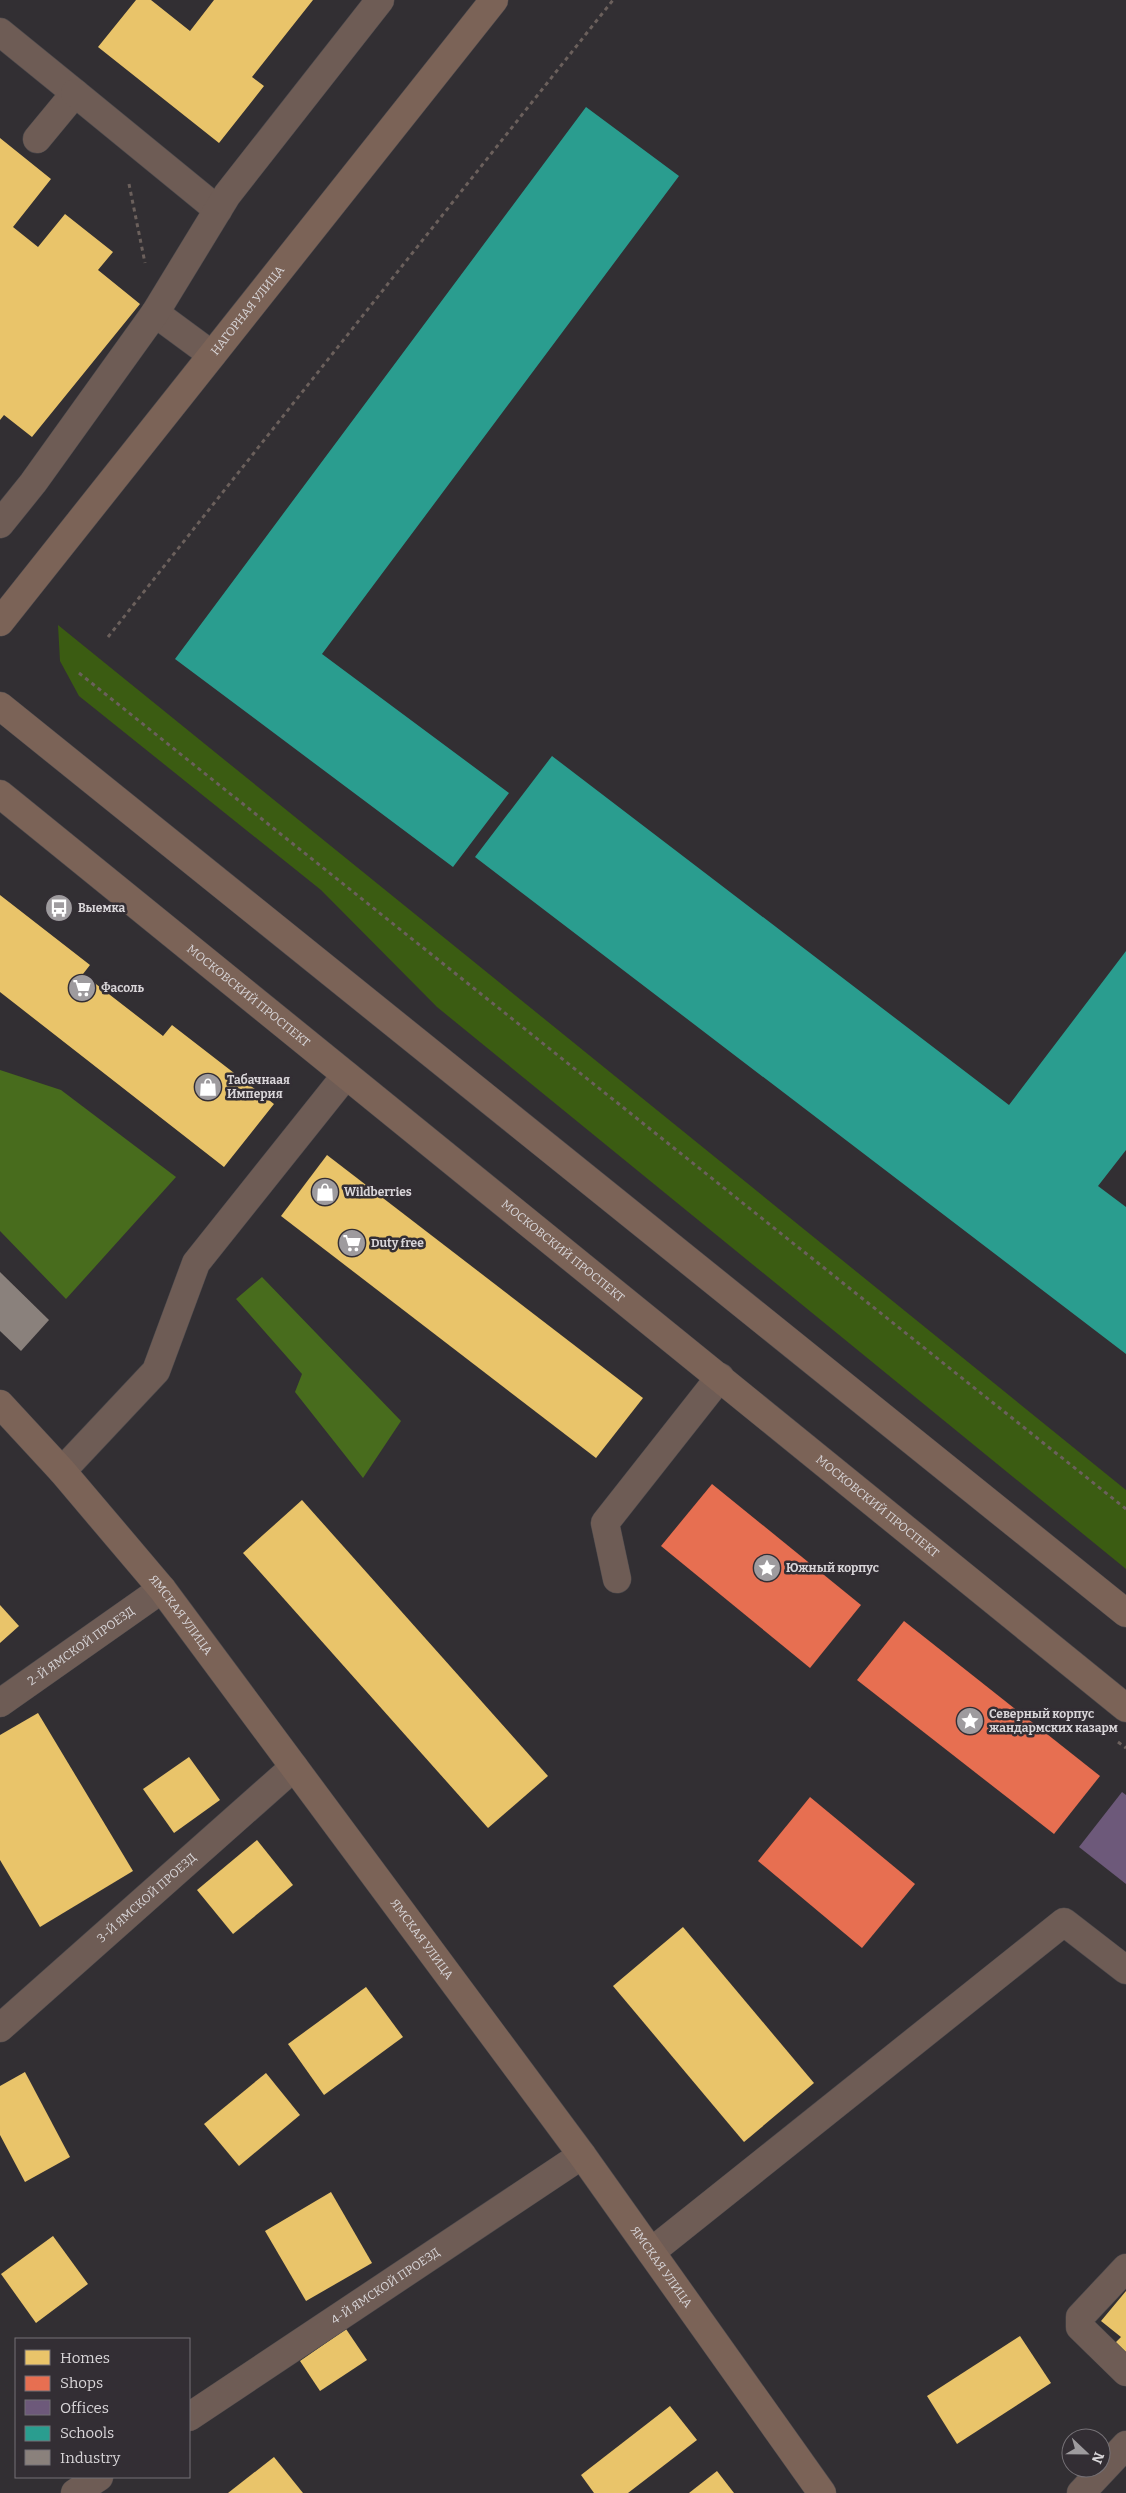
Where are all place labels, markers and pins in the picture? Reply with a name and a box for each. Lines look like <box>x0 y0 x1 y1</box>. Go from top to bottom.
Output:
bus stop icon: Выемка <box>44 893 74 923</box>
place label: Выемка <box>78 901 125 915</box>
supermarket icon: Фасоль <box>67 973 97 1003</box>
place label: Фасоль <box>101 981 144 995</box>
shop icon: Табачнаая Империя <box>193 1072 223 1102</box>
place label: Табачнаая Империя <box>227 1073 290 1101</box>
shop icon: Wildberries <box>310 1177 340 1207</box>
place label: Wildberries <box>344 1185 412 1199</box>
supermarket icon: Duty free <box>337 1228 367 1258</box>
place label: Duty free <box>371 1236 424 1250</box>
place icon: Южный корпус <box>752 1553 782 1583</box>
place label: Южный корпус <box>786 1561 879 1575</box>
place icon: Северный корпус жандармских казарм <box>955 1706 985 1736</box>
place label: Северный корпус жандармских казарм <box>989 1707 1118 1735</box>

